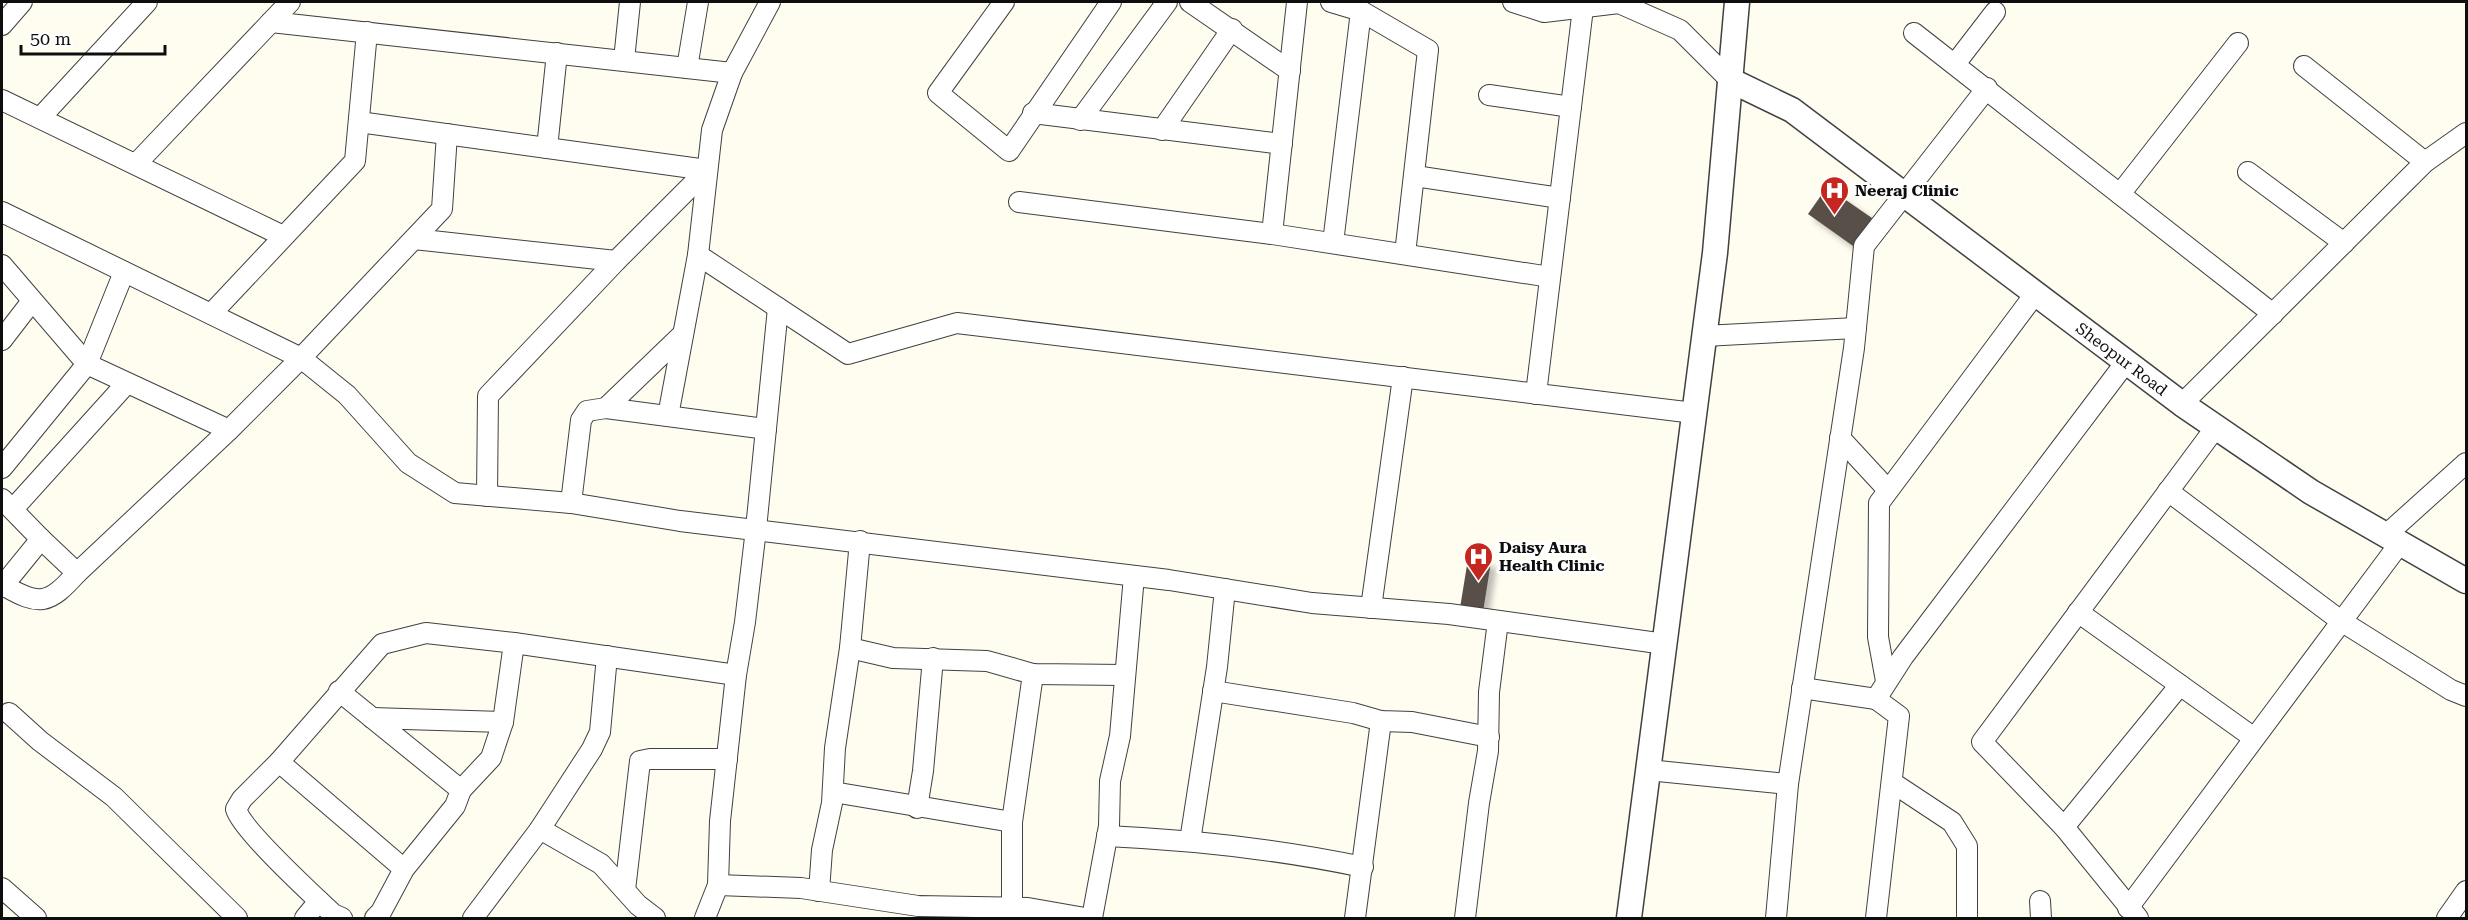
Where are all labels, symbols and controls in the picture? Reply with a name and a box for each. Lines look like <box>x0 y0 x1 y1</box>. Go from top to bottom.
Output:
scale bar <box>21 18 165 56</box>
text: 50 m <box>30 28 71 49</box>
hospital icon: Neeraj Clinic <box>1818 174 1850 216</box>
place label: Neeraj Clinic <box>1855 181 1959 200</box>
street label: Sheopur Road <box>2072 318 2171 399</box>
place label: Daisy Aura Health Clinic <box>1499 538 1604 575</box>
hospital icon: Daisy Aura Health Clinic <box>1462 540 1494 582</box>

